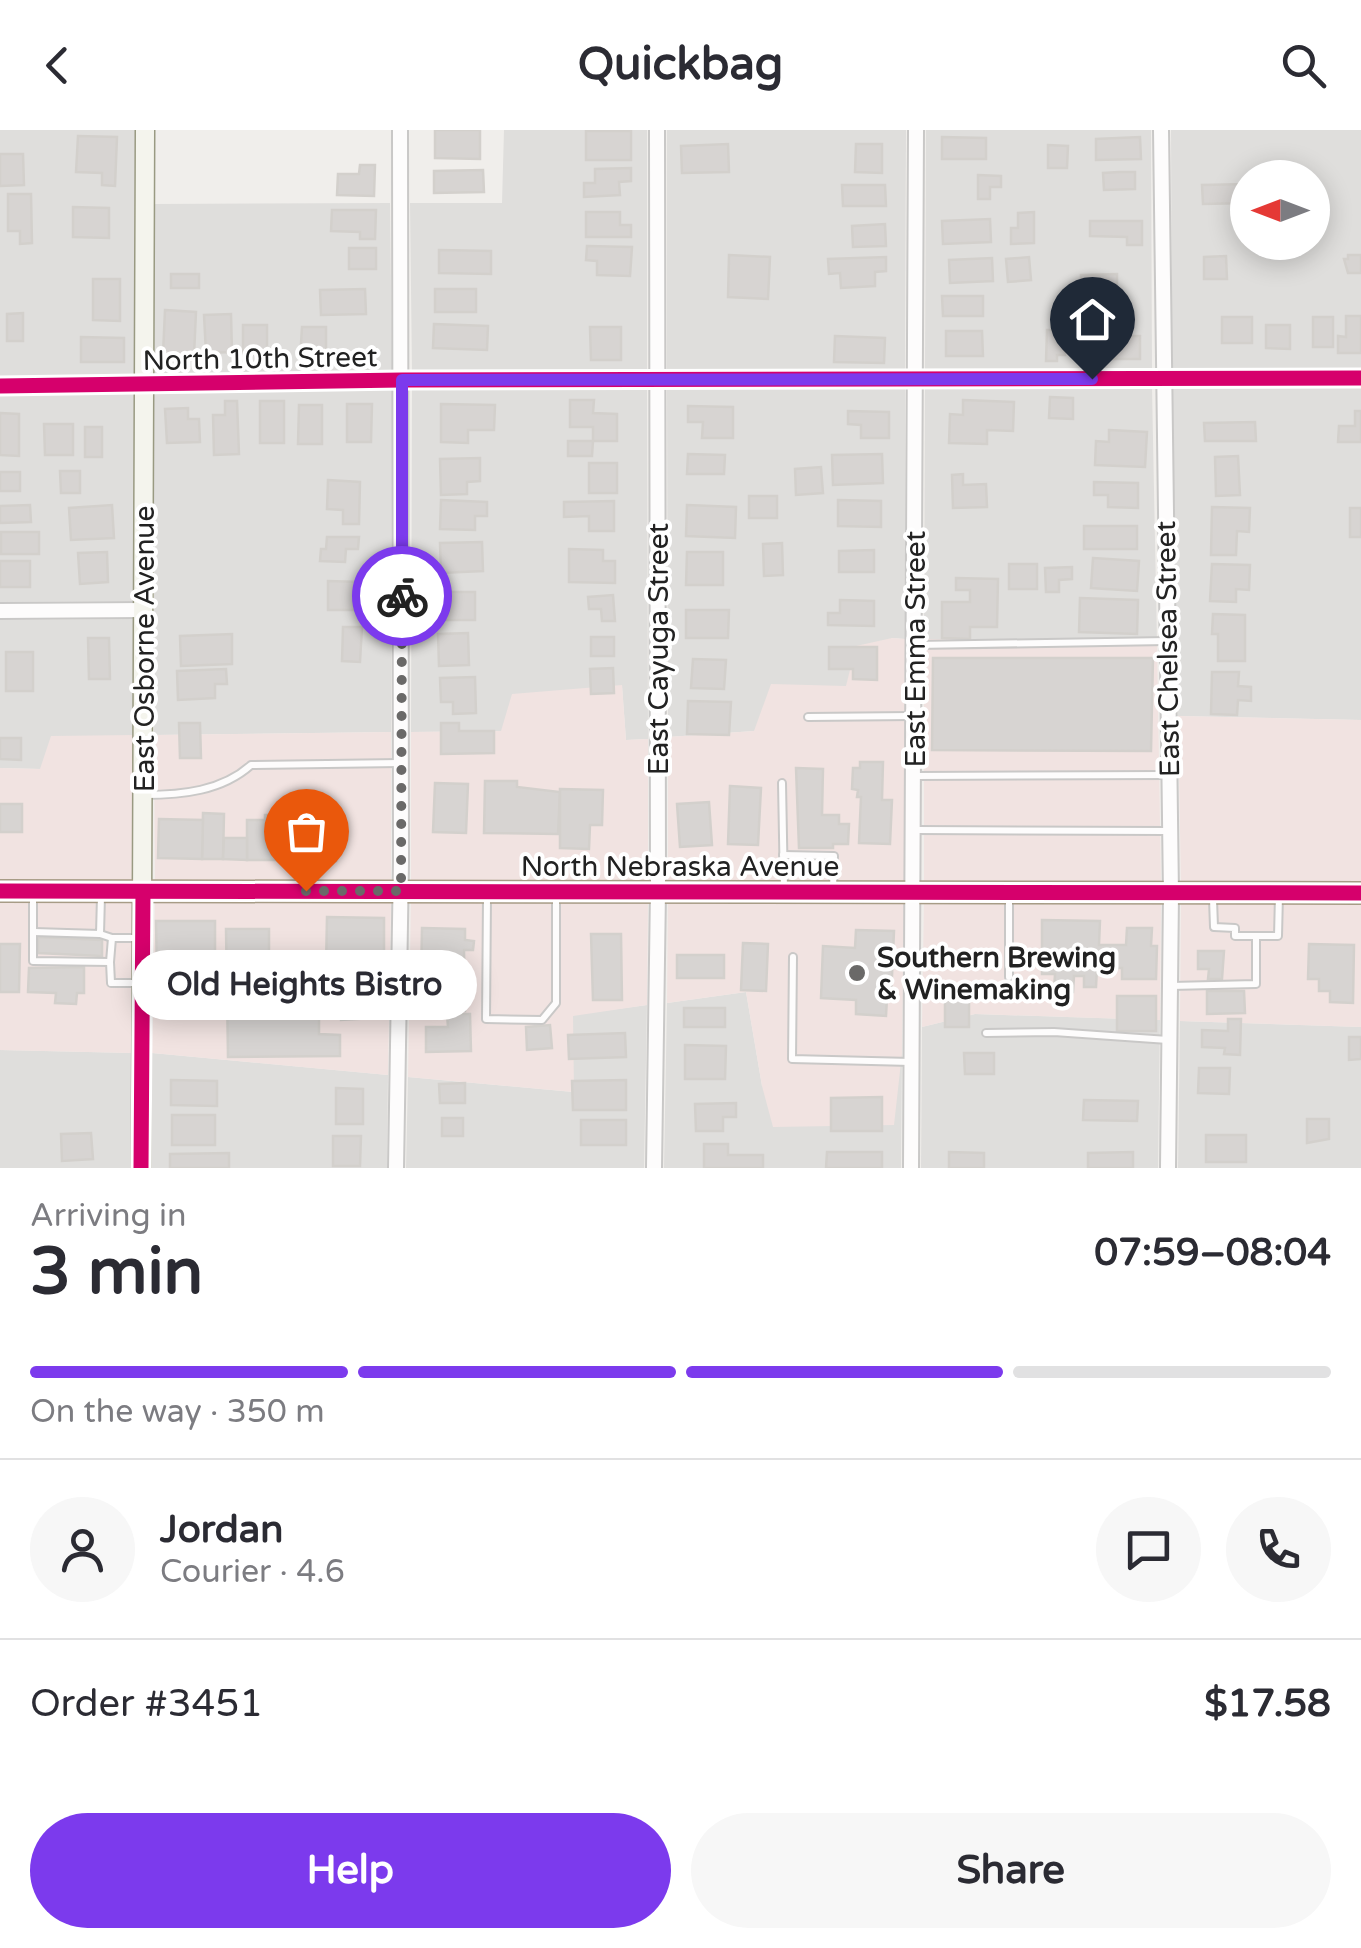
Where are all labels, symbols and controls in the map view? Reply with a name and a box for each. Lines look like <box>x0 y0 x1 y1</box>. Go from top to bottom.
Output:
icon: back <box>30 38 85 93</box>
text: Quickbag <box>578 38 783 92</box>
icon: search <box>1276 38 1331 93</box>
north arrow <box>1230 160 1330 260</box>
map controls <box>1230 160 1330 260</box>
pin <box>1050 277 1135 380</box>
icon: home <box>1065 292 1120 347</box>
street label: North 10th Street <box>142 340 378 378</box>
street label: East Osborne Avenue <box>128 506 162 792</box>
street label: East Chelsea Street <box>1149 520 1187 777</box>
street label: East Cayuga Street <box>642 522 676 775</box>
street label: East Emma Street <box>899 530 933 767</box>
courier <box>352 546 452 646</box>
icon: bike <box>375 569 430 624</box>
pin <box>264 789 349 892</box>
icon: bag <box>279 804 334 859</box>
street label: North Nebraska Avenue <box>521 850 839 884</box>
place label: Southern Brewing & Winemaking <box>877 941 1116 1007</box>
callout: Old Heights Bistro <box>134 951 478 1021</box>
marker: Southern Brewing & Winemaking <box>846 962 868 984</box>
text: Old Heights Bistro <box>167 966 442 1004</box>
text: Arriving in <box>30 1197 187 1235</box>
text: 07:59–08:04 <box>1094 1230 1331 1276</box>
text: 3 min <box>30 1233 203 1312</box>
text: On the way · 350 m <box>30 1393 325 1431</box>
button: person <box>30 1497 135 1602</box>
button: chat <box>1096 1497 1201 1602</box>
button: phone <box>1226 1497 1331 1602</box>
text: Jordan <box>160 1507 283 1553</box>
text: Courier · 4.6 <box>160 1553 345 1591</box>
text: Order #3451 <box>30 1681 263 1727</box>
text: $17.58 <box>1204 1681 1331 1727</box>
button: Help <box>30 1813 671 1928</box>
button: Share <box>691 1813 1331 1928</box>

